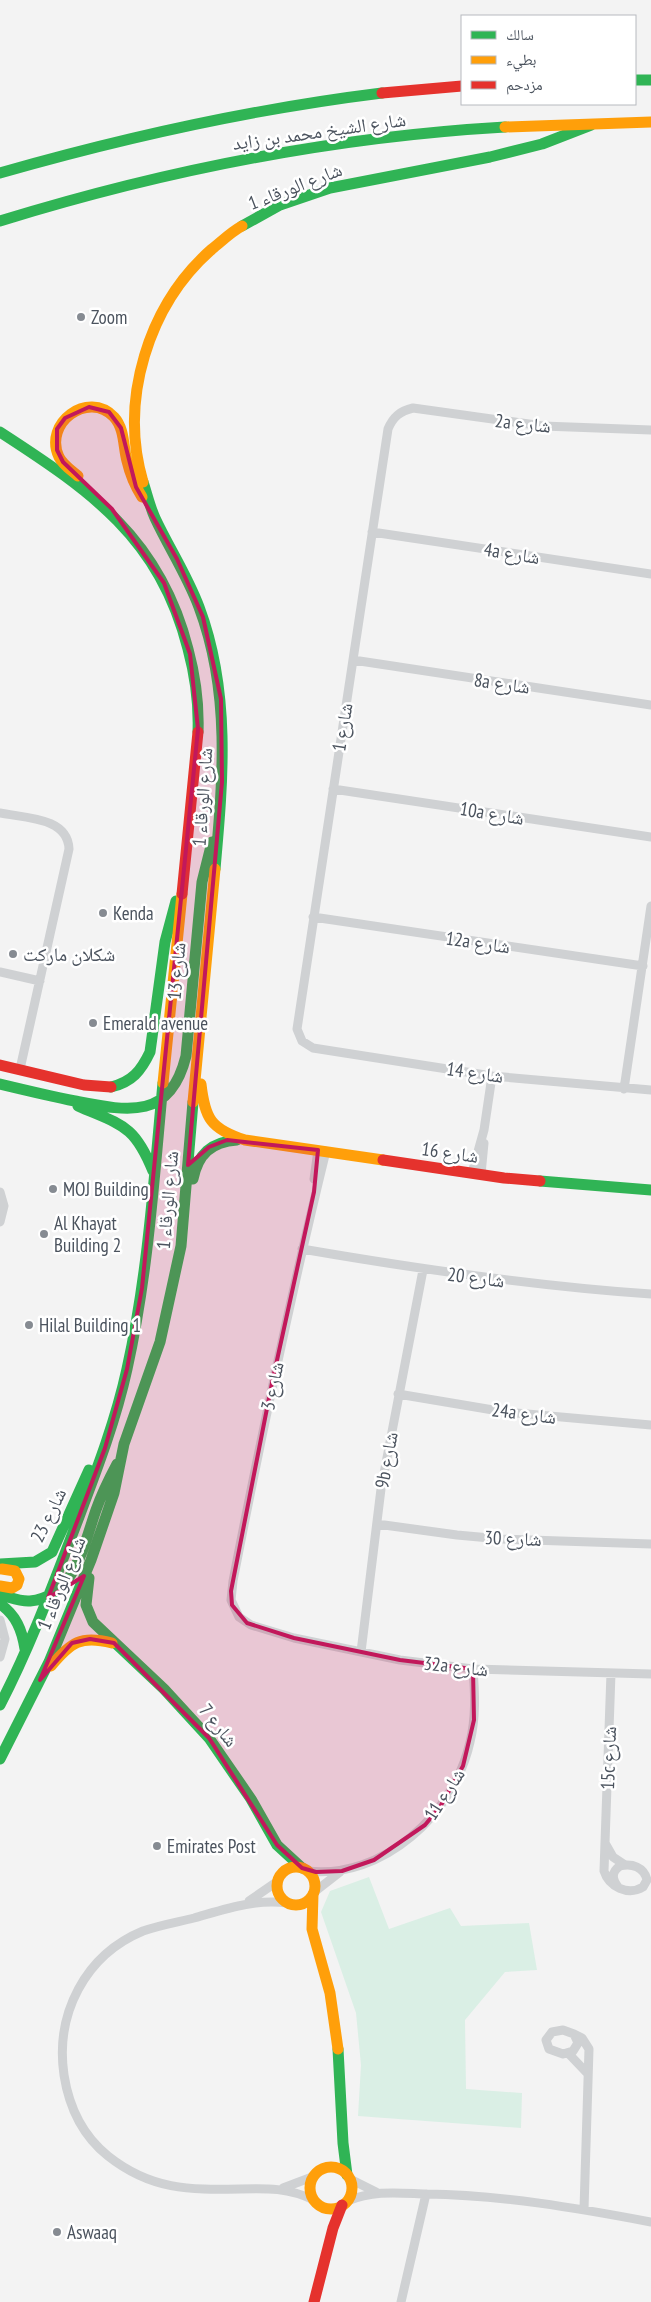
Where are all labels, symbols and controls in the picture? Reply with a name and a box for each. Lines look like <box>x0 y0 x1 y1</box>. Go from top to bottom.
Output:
legend <box>461 15 636 105</box>
text: سالك <box>506 25 534 44</box>
text: بطيء <box>506 50 536 72</box>
text: مزدحم <box>506 75 543 95</box>
street label: شارع الشيخ محمد بن زايد <box>231 107 407 156</box>
street label: شارع الورقاء 1 <box>245 157 345 215</box>
place label: Zoom <box>91 305 127 329</box>
marker: Zoom <box>75 311 87 323</box>
street label: 2a شارع <box>494 408 552 438</box>
street label: 4a شارع <box>482 537 542 569</box>
street label: 8a شارع <box>472 667 532 699</box>
street label: شارع 1 <box>326 701 358 753</box>
street label: شارع الورقاء 1 <box>187 747 217 847</box>
street label: 10a شارع <box>458 796 526 830</box>
place label: Kenda <box>113 901 154 925</box>
marker: Kenda <box>97 907 109 919</box>
street label: 12a شارع <box>444 926 512 958</box>
street label: شارع 13 <box>162 941 190 1001</box>
place label: شكلان ماركت <box>23 942 115 966</box>
marker: شكلان ماركت <box>7 948 19 960</box>
place label: Emerald avenue <box>103 1011 208 1035</box>
marker: Emerald avenue <box>87 1017 99 1029</box>
street label: شارع 14 <box>445 1056 505 1088</box>
street label: شارع 16 <box>420 1136 480 1168</box>
street label: شارع الورقاء 1 <box>151 1150 183 1250</box>
place label: MOJ Building <box>63 1177 149 1201</box>
marker: MOJ Building <box>47 1183 59 1195</box>
place label: Al Khayat Building 2 <box>54 1211 121 1257</box>
marker: Al Khayat Building 2 <box>38 1228 50 1240</box>
street label: شارع 20 <box>446 1262 506 1292</box>
place label: Hilal Building 1 <box>39 1313 141 1337</box>
marker: Hilal Building 1 <box>23 1319 35 1331</box>
street label: شارع 3 <box>255 1360 289 1412</box>
street label: 24a شارع <box>490 1397 558 1429</box>
street label: 9b شارع <box>369 1430 403 1490</box>
street label: شارع 23 <box>25 1484 71 1546</box>
street label: شارع 30 <box>484 1525 542 1551</box>
street label: شارع الورقاء 1 <box>31 1533 91 1633</box>
street label: 32a شارع <box>422 1651 490 1681</box>
street label: شارع 7 <box>194 1699 244 1751</box>
street label: 15c شارع <box>595 1726 621 1790</box>
street label: شارع 11 <box>418 1763 470 1825</box>
place label: Emirates Post <box>167 1834 256 1858</box>
marker: Emirates Post <box>151 1840 163 1852</box>
place label: Aswaaq <box>67 2220 117 2244</box>
marker: Aswaaq <box>51 2226 63 2238</box>

